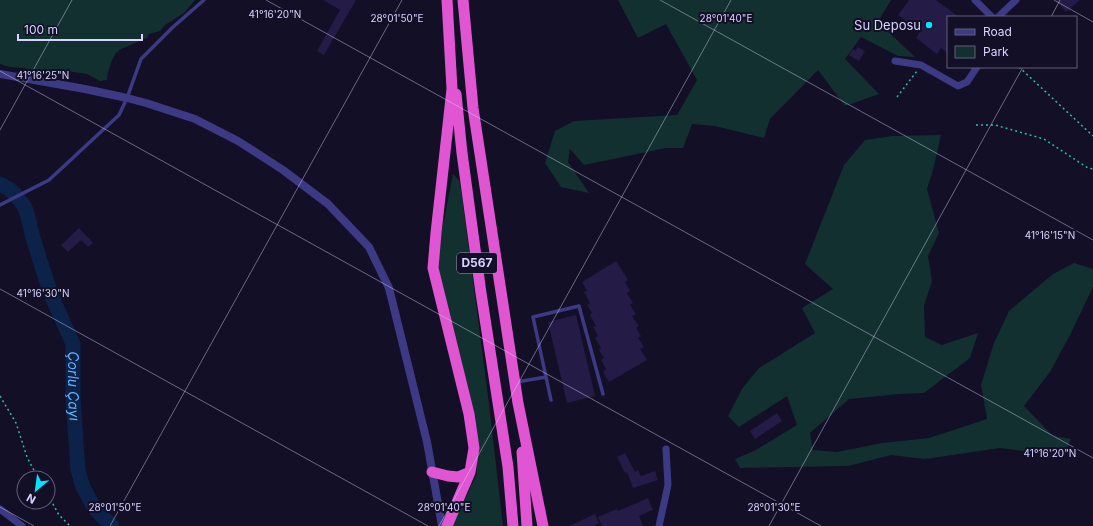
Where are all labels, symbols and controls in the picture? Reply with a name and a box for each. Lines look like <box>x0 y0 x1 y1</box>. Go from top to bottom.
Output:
text: 41°16'20"N <box>249 8 301 20</box>
text: 28°01'50"E <box>370 12 424 24</box>
text: 28°01'40"E <box>700 12 752 24</box>
scale bar <box>18 16 142 42</box>
legend <box>947 16 1077 68</box>
place label: Su Deposu <box>854 17 921 33</box>
marker: Su Deposu <box>924 20 934 30</box>
text: 100 m <box>24 22 58 37</box>
text: Road <box>983 24 1012 39</box>
text: Park <box>983 44 1009 59</box>
text: 41°16'25"N <box>17 69 69 81</box>
text: 41°16'15"N <box>1025 229 1075 241</box>
road number: D567 <box>457 253 497 273</box>
text: 41°16'30"N <box>17 287 69 299</box>
water label: Çorlu Çayı <box>65 351 84 421</box>
text: 41°16'20"N <box>1024 447 1076 459</box>
north arrow <box>16 470 56 510</box>
text: N <box>24 491 38 507</box>
text: 28°01'50"E <box>88 501 142 513</box>
text: 28°01'40"E <box>418 501 470 513</box>
text: 28°01'30"E <box>747 501 801 513</box>

